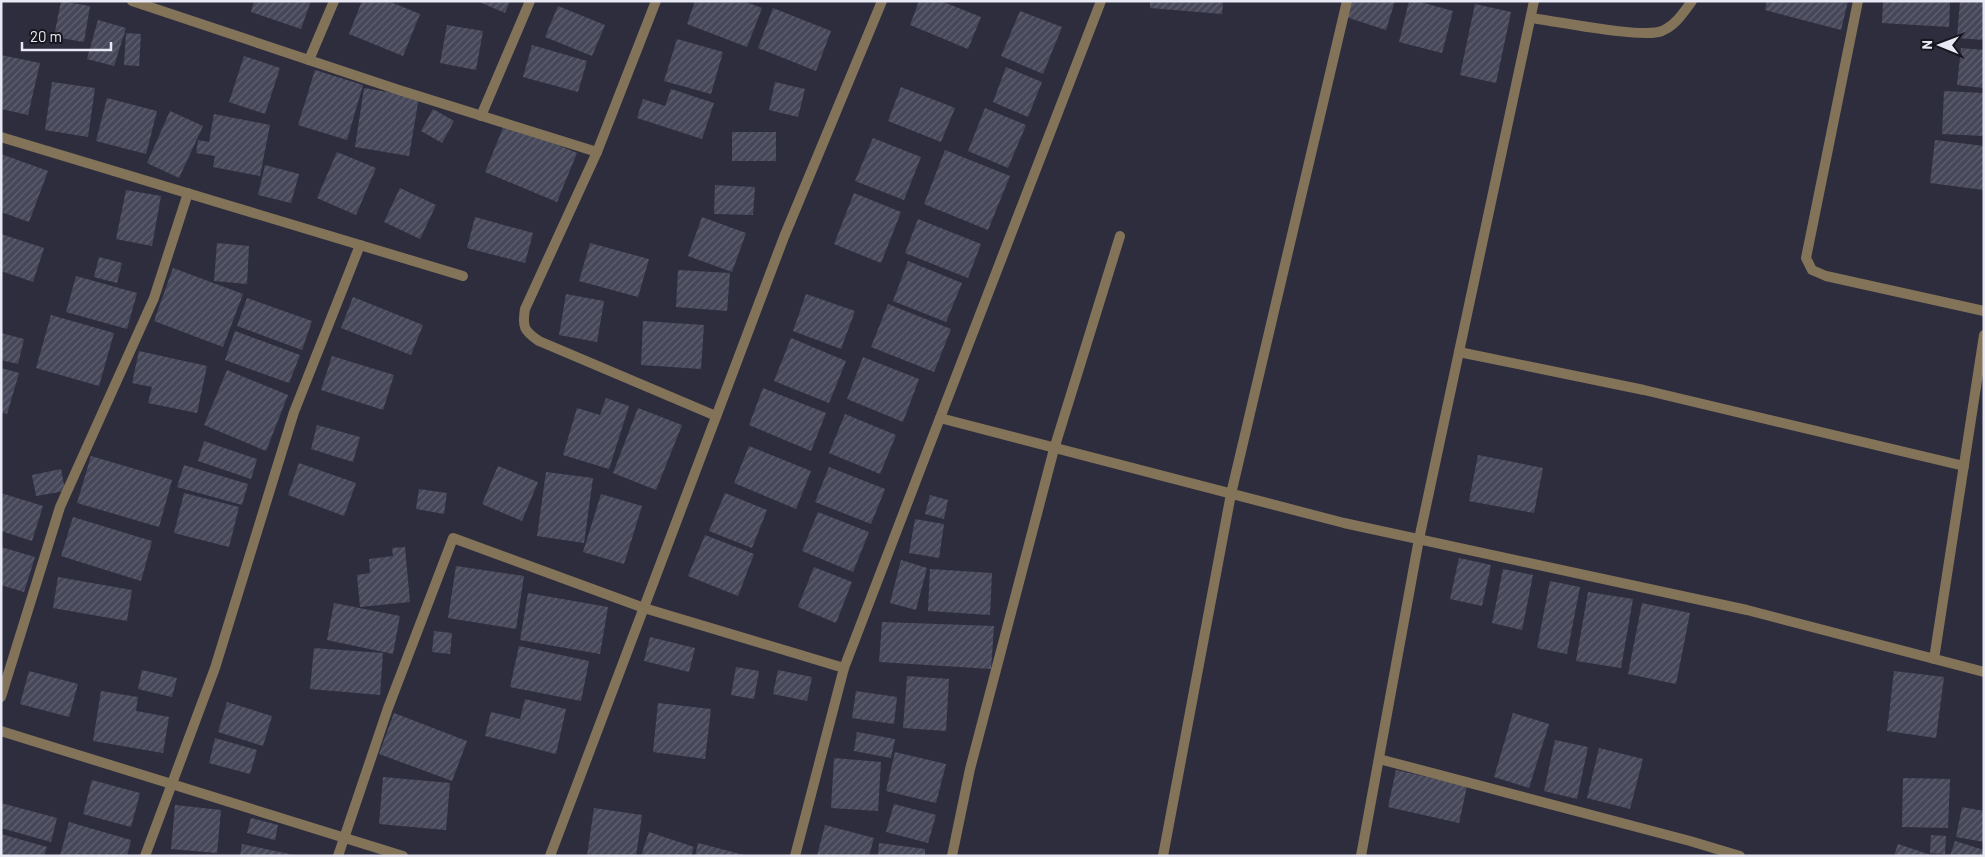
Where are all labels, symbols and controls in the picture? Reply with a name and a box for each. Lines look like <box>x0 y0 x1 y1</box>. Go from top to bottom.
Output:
scale bar <box>22 20 111 52</box>
north arrow <box>1915 20 1965 70</box>
text: 20 m <box>30 27 62 45</box>
text: N <box>1918 40 1935 50</box>

